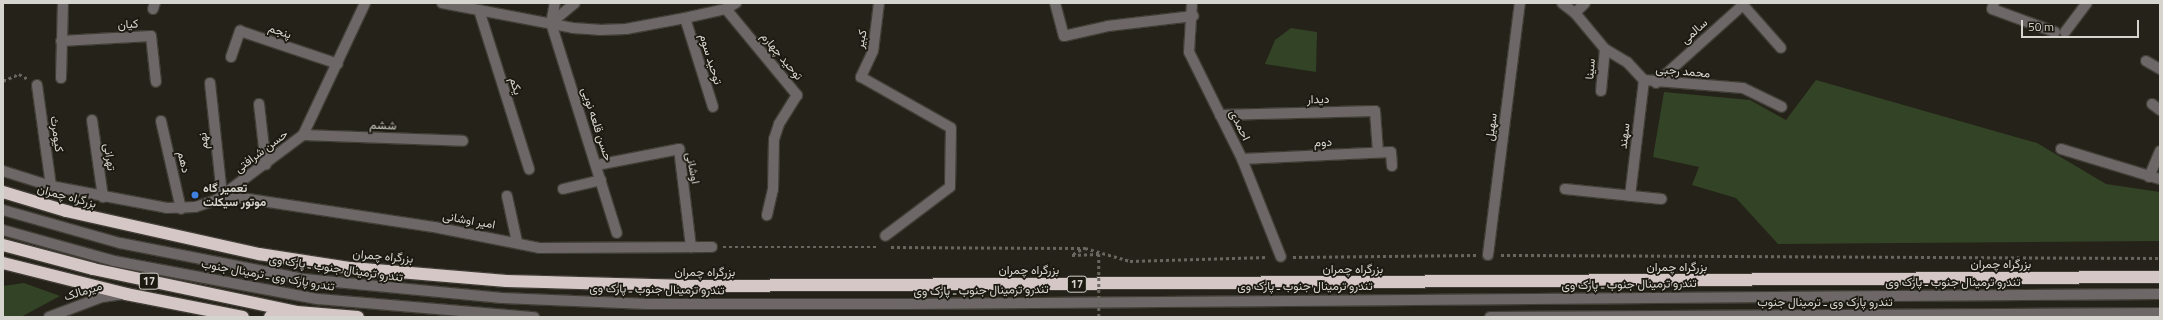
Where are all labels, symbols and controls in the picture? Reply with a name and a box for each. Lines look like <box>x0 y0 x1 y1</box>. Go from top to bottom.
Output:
scale bar <box>2023 12 2141 38</box>
street label: سالمی <box>1678 15 1710 47</box>
street label: کیان <box>117 16 139 32</box>
text: 50 m <box>2028 17 2054 36</box>
street label: پنجم <box>267 20 293 42</box>
street label: کبیر <box>852 28 870 50</box>
street label: توحید چهارم <box>758 29 806 83</box>
street label: توحید سوم <box>696 32 726 86</box>
street label: سینا <box>1582 58 1598 80</box>
street label: محمد رجبی <box>1655 61 1711 81</box>
street label: یکم <box>507 76 525 96</box>
street label: حسن قلعه نویی <box>578 85 616 163</box>
street label: دیدار <box>1307 92 1329 106</box>
street label: احمدی <box>1226 107 1254 143</box>
street label: سهیل <box>1482 112 1500 142</box>
street label: کیومرث <box>47 115 67 153</box>
street label: ششم <box>369 117 397 133</box>
street label: سهند <box>1615 122 1633 150</box>
street label: حسن شرافتی <box>231 126 291 176</box>
street label: نهم <box>195 132 211 150</box>
street label: دوم <box>1314 134 1332 150</box>
street label: تهرانی <box>101 142 119 172</box>
street label: دهم <box>175 150 193 174</box>
street label: اوشانی <box>683 151 703 185</box>
street label: بزرگراه چمران <box>36 181 98 211</box>
place label: تعمیر گاه موتور سیکلت <box>203 181 266 209</box>
marker: تعمیر گاه موتور سیکلت <box>190 190 200 200</box>
street label: امیر اوشانی <box>442 208 496 232</box>
street label: بزرگراه چمران <box>352 246 414 266</box>
street label: تندرو ترمینال جنوب ـ پارک وی <box>268 251 404 285</box>
street label: تندرو پارک وی ـ ترمینال جنوب <box>200 256 336 294</box>
street label: بزرگراه چمران <box>1971 257 2031 271</box>
street label: بزرگراه چمران <box>1647 260 1707 274</box>
street label: بزرگراه چمران <box>1323 262 1383 276</box>
street label: بزرگراه چمران <box>999 263 1059 277</box>
street label: بزرگراه چمران <box>675 265 735 279</box>
road number: 17 <box>138 272 160 290</box>
road number: 17 <box>1066 275 1088 293</box>
street label: تندرو ترمینال جنوب ـ پارک وی <box>1885 275 2021 289</box>
street label: تندرو ترمینال جنوب ـ پارک وی <box>1561 276 1697 292</box>
street label: میرمالک <box>62 278 104 304</box>
street label: تندرو ترمینال جنوب ـ پارک وی <box>1237 279 1373 293</box>
street label: تندرو ترمینال جنوب ـ پارک وی <box>589 281 725 297</box>
street label: تندرو ترمینال جنوب ـ پارک وی <box>913 282 1049 298</box>
street label: تندرو پارک وی ـ ترمینال جنوب <box>1757 295 1893 309</box>

